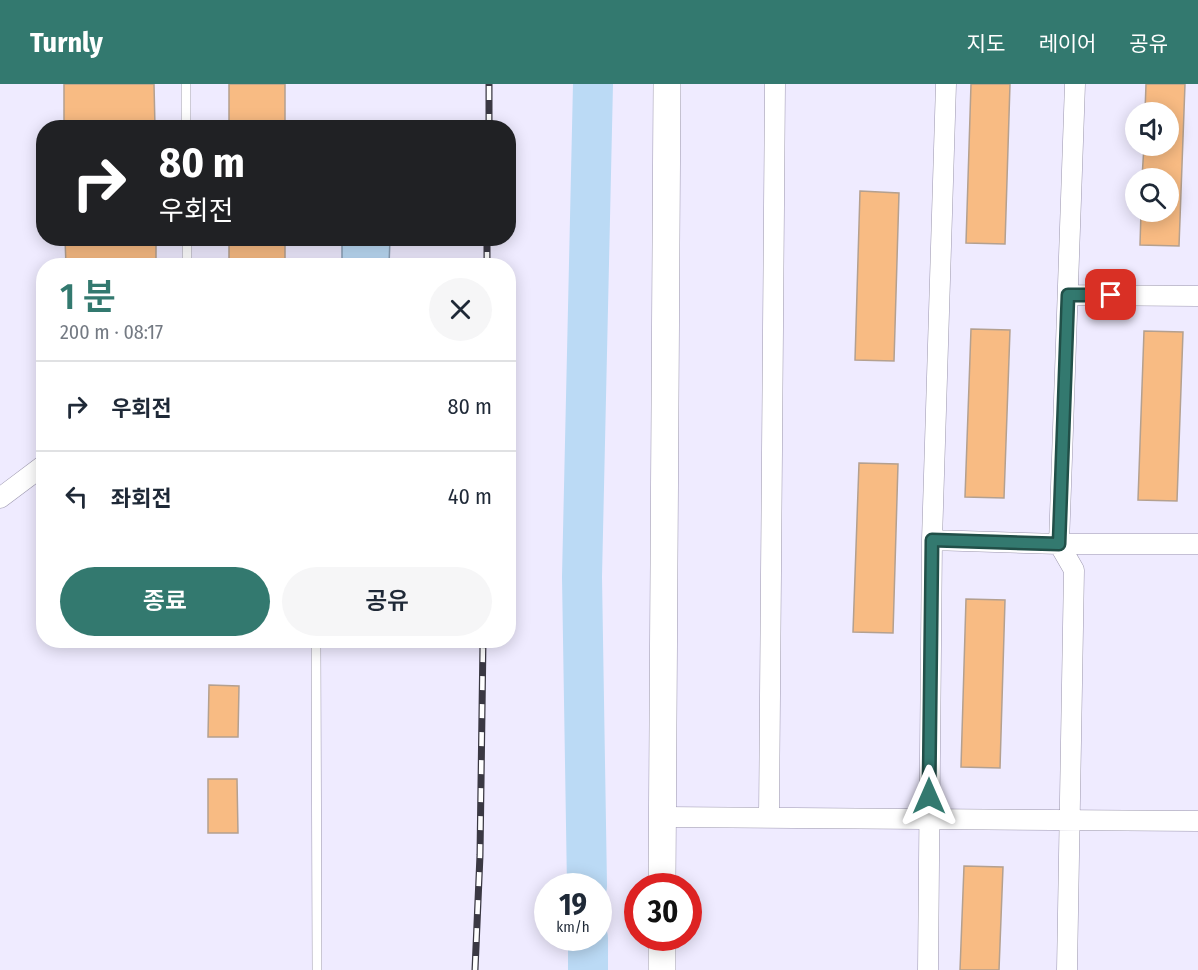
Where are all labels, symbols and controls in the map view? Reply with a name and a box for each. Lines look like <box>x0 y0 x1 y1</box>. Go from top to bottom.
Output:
text: Turnly <box>30 26 103 59</box>
text: 지도 <box>967 31 1005 57</box>
text: 레이어 <box>1038 31 1096 57</box>
text: 공유 <box>1129 31 1168 57</box>
map controls <box>1125 102 1179 222</box>
button: sound <box>1125 102 1179 156</box>
text: 80 m <box>159 138 245 188</box>
icon: right <box>60 144 138 222</box>
button: search <box>1125 168 1179 222</box>
text: 우회전 <box>159 195 234 227</box>
pin <box>1085 269 1136 320</box>
text: 1 분 <box>60 275 116 319</box>
button: close <box>429 278 492 341</box>
icon: arrive <box>1094 278 1127 311</box>
text: 200 m · 08:17 <box>60 320 163 344</box>
icon: right <box>60 390 93 423</box>
text: 80 m <box>447 393 492 420</box>
text: 우회전 <box>111 395 172 422</box>
icon: left <box>60 480 93 513</box>
text: 40 m <box>448 483 492 510</box>
text: 좌회전 <box>111 485 172 512</box>
button: 종료 <box>60 567 270 636</box>
button: 공유 <box>282 567 492 636</box>
position arrow <box>897 764 961 828</box>
speed limit sign: 30 <box>624 873 702 951</box>
text: 19 <box>559 887 587 923</box>
text: km/h <box>556 918 590 936</box>

